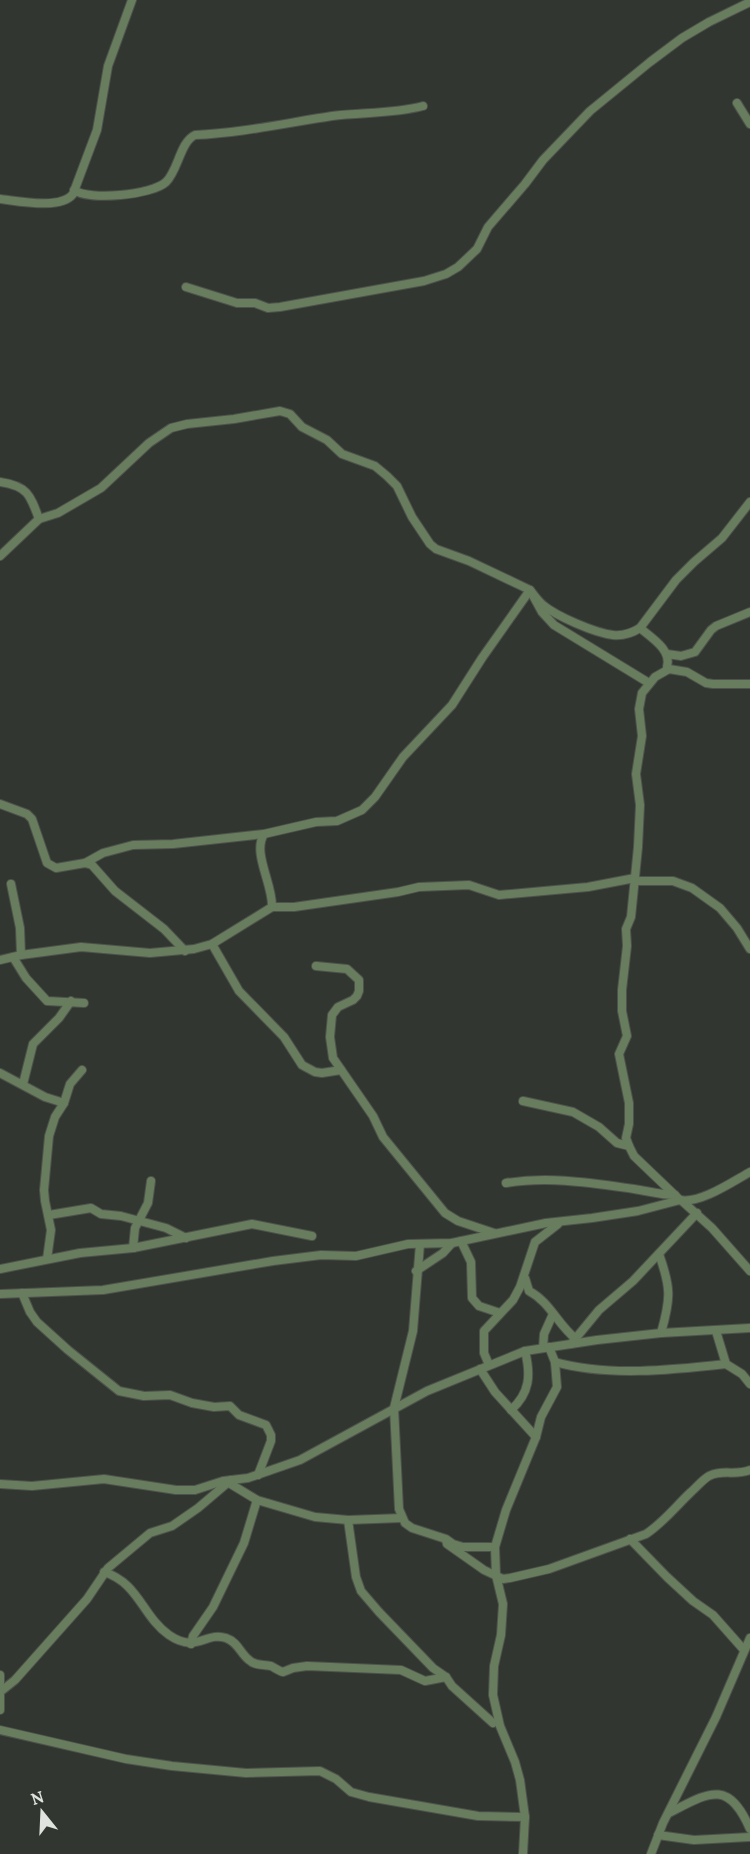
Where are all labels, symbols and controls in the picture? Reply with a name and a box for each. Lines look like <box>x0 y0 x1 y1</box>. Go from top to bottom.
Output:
north arrow <box>12 1782 72 1842</box>
text: N <box>28 1786 46 1809</box>

